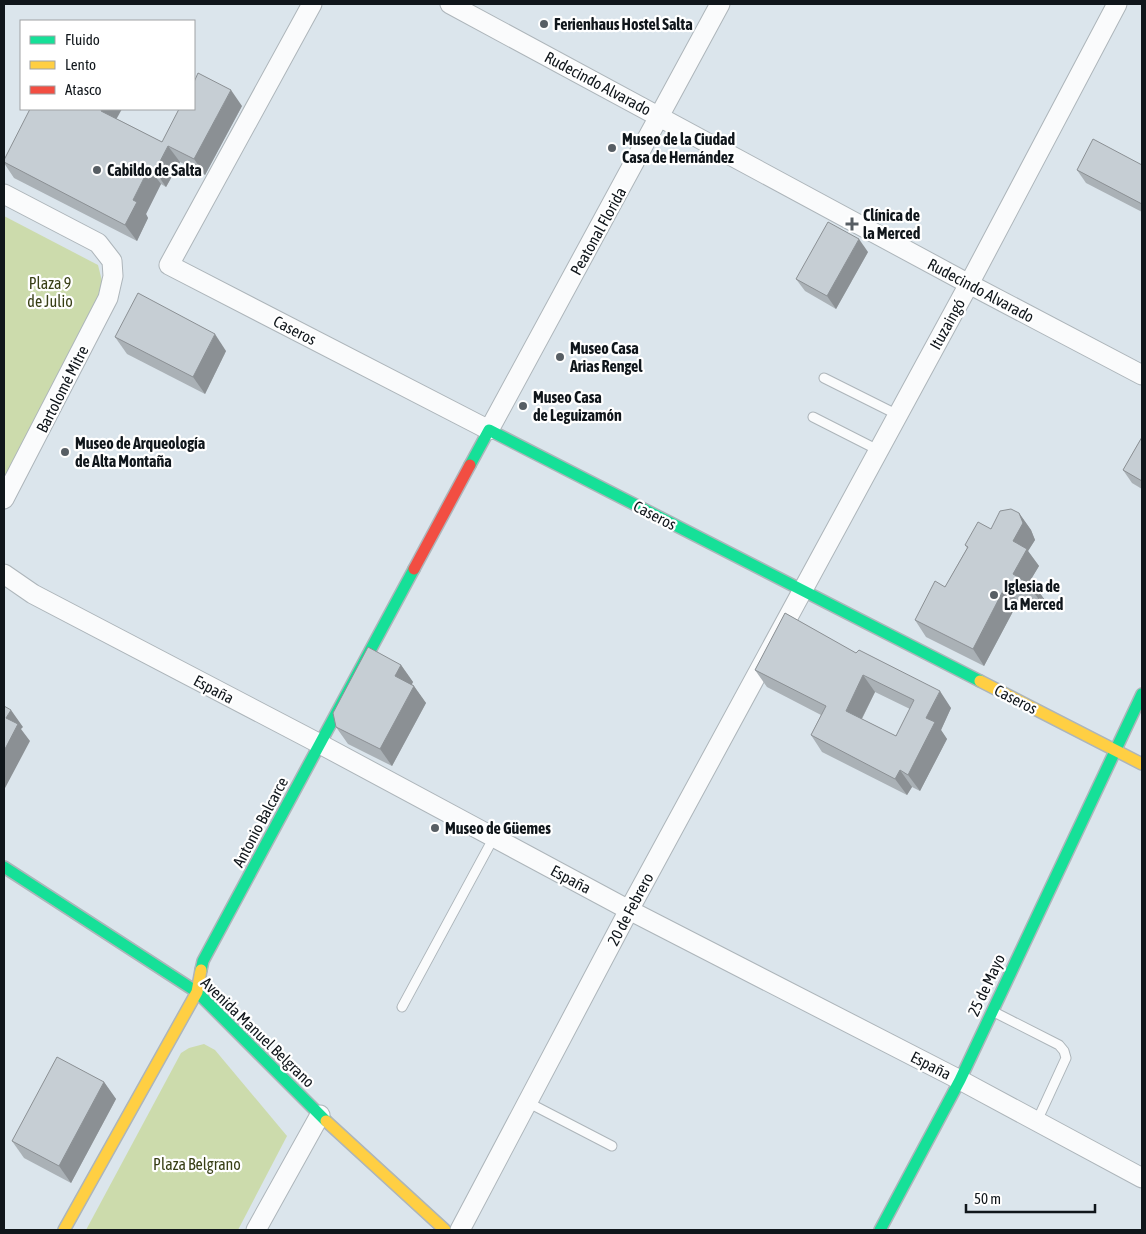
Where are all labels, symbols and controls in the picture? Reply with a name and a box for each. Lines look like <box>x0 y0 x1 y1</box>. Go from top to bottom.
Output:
place label: Ferienhaus Hostel Salta <box>554 15 693 33</box>
marker: Ferienhaus Hostel Salta <box>538 18 550 30</box>
legend <box>20 20 195 110</box>
text: Fluido <box>65 31 100 48</box>
street label: Rudecindo Alvarado <box>542 47 654 119</box>
text: Lento <box>65 56 96 73</box>
text: Atasco <box>65 81 102 98</box>
place label: Museo de la Ciudad Casa de Hernández <box>622 130 736 166</box>
marker: Museo de la Ciudad Casa de Hernández <box>606 142 618 154</box>
place label: Cabildo de Salta <box>107 161 202 179</box>
marker: Cabildo de Salta <box>91 164 103 176</box>
street label: Peatonal Florida <box>567 184 629 278</box>
place label: Clínica de la Merced <box>863 206 921 242</box>
marker: Clínica de la Merced <box>845 217 859 231</box>
street label: Rudecindo Alvarado <box>925 254 1037 326</box>
park label: Plaza 9 de Julio <box>27 274 73 310</box>
street label: Ituzaingó <box>926 296 969 353</box>
street label: Caseros <box>271 312 320 348</box>
place label: Museo Casa Arias Rengel <box>569 339 643 375</box>
street label: Bartolomé Mitre <box>32 343 92 435</box>
marker: Museo Casa Arias Rengel <box>554 351 566 363</box>
place label: Museo Casa de Leguizamón <box>533 388 622 424</box>
marker: Museo Casa de Leguizamón <box>517 400 529 412</box>
place label: Museo de Arqueología de Alta Montaña <box>75 434 205 470</box>
marker: Museo de Arqueología de Alta Montaña <box>59 446 71 458</box>
street label: Caseros <box>631 497 680 533</box>
place label: Iglesia de La Merced <box>1004 577 1064 613</box>
marker: Iglesia de La Merced <box>988 589 1000 601</box>
street label: España <box>190 671 237 708</box>
street label: Caseros <box>992 681 1041 717</box>
street label: Antonio Balcarce <box>229 774 291 870</box>
place label: Museo de Güemes <box>445 819 551 837</box>
marker: Museo de Güemes <box>429 822 441 834</box>
street label: España <box>547 861 594 898</box>
street label: 20 de Febrero <box>603 870 657 948</box>
street label: 25 de Mayo <box>964 951 1009 1019</box>
street label: Avenida Manuel Belgrano <box>197 973 318 1091</box>
street label: España <box>907 1047 954 1084</box>
park label: Plaza Belgrano <box>153 1155 241 1174</box>
scale bar <box>966 1182 1095 1214</box>
text: 50 m <box>974 1190 1001 1207</box>

